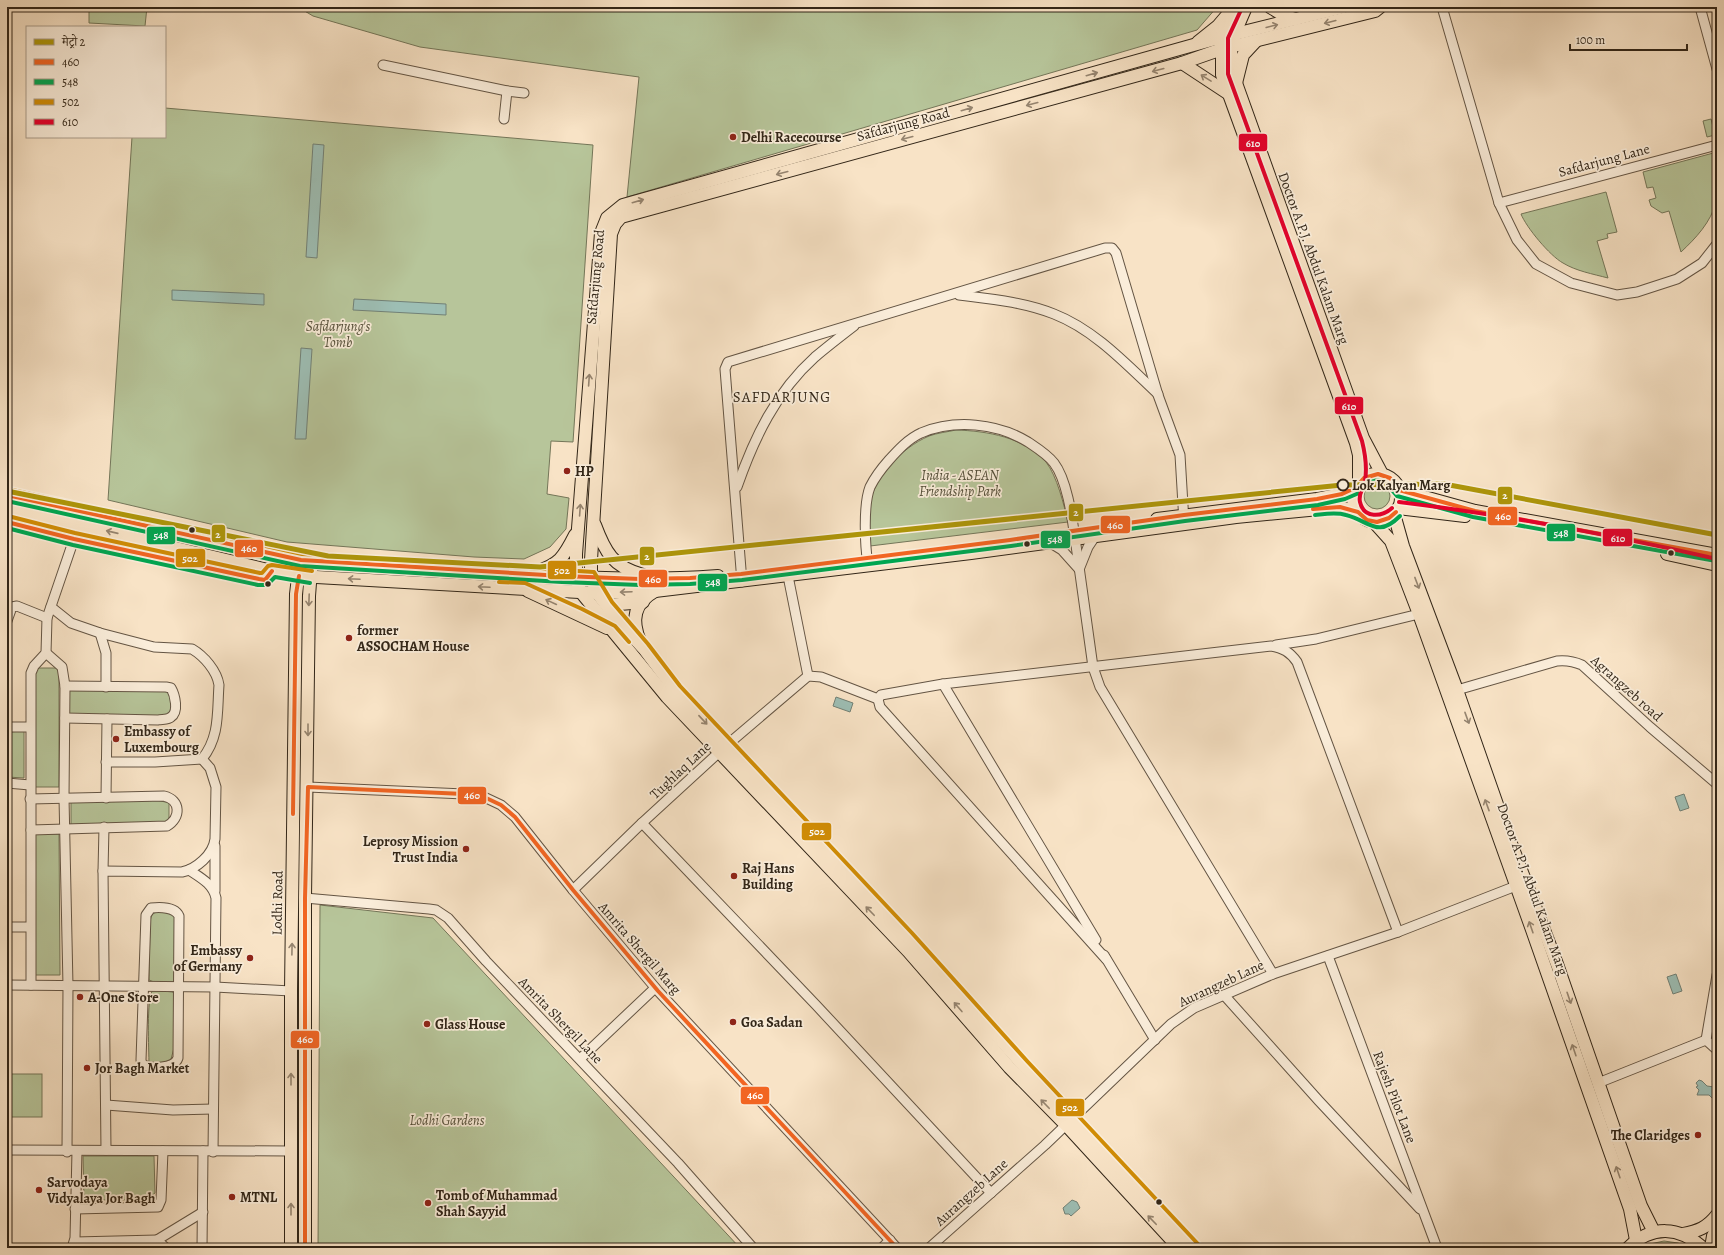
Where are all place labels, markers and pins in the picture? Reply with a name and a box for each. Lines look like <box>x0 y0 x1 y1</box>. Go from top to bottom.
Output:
place label: Delhi Racecourse <box>741 128 842 147</box>
marker: Delhi Racecourse <box>728 132 738 142</box>
place label: HP <box>575 462 594 481</box>
marker: HP <box>562 466 572 476</box>
place label: Lok Kalyan Marg <box>1352 476 1451 495</box>
marker: Lok Kalyan Marg <box>1336 478 1350 492</box>
unlabelled marker <box>187 525 197 535</box>
unlabelled marker <box>1022 539 1032 549</box>
unlabelled marker <box>1666 548 1676 558</box>
unlabelled marker <box>263 579 273 589</box>
place label: former ASSOCHAM House <box>356 621 470 656</box>
marker: former ASSOCHAM House <box>344 633 354 643</box>
place label: Embassy of Luxembourg <box>124 722 200 757</box>
marker: Embassy of Luxembourg <box>111 734 121 744</box>
place label: Leprosy Mission Trust India <box>363 832 458 867</box>
marker: Leprosy Mission Trust India <box>461 844 471 854</box>
place label: Raj Hans Building <box>742 859 795 894</box>
marker: Raj Hans Building <box>729 871 739 881</box>
place label: Embassy of Germany <box>174 941 242 976</box>
marker: Embassy of Germany <box>245 953 255 963</box>
place label: A-One Store <box>87 988 159 1007</box>
marker: A-One Store <box>75 992 85 1002</box>
place label: Goa Sadan <box>741 1013 803 1032</box>
place label: Glass House <box>435 1015 506 1034</box>
marker: Goa Sadan <box>728 1017 738 1027</box>
marker: Glass House <box>422 1019 432 1029</box>
place label: Jor Bagh Market <box>95 1059 190 1078</box>
marker: Jor Bagh Market <box>82 1063 92 1073</box>
place label: The Claridges <box>1611 1126 1690 1145</box>
marker: The Claridges <box>1693 1130 1703 1140</box>
place label: Sarvodaya Vidyalaya Jor Bagh <box>46 1173 156 1208</box>
marker: Sarvodaya Vidyalaya Jor Bagh <box>34 1185 44 1195</box>
place label: Tomb of Muhammad Shah Sayyid <box>436 1186 558 1221</box>
place label: MTNL <box>240 1188 278 1207</box>
marker: MTNL <box>227 1192 237 1202</box>
unlabelled marker <box>1154 1197 1164 1207</box>
marker: Tomb of Muhammad Shah Sayyid <box>423 1198 433 1208</box>

